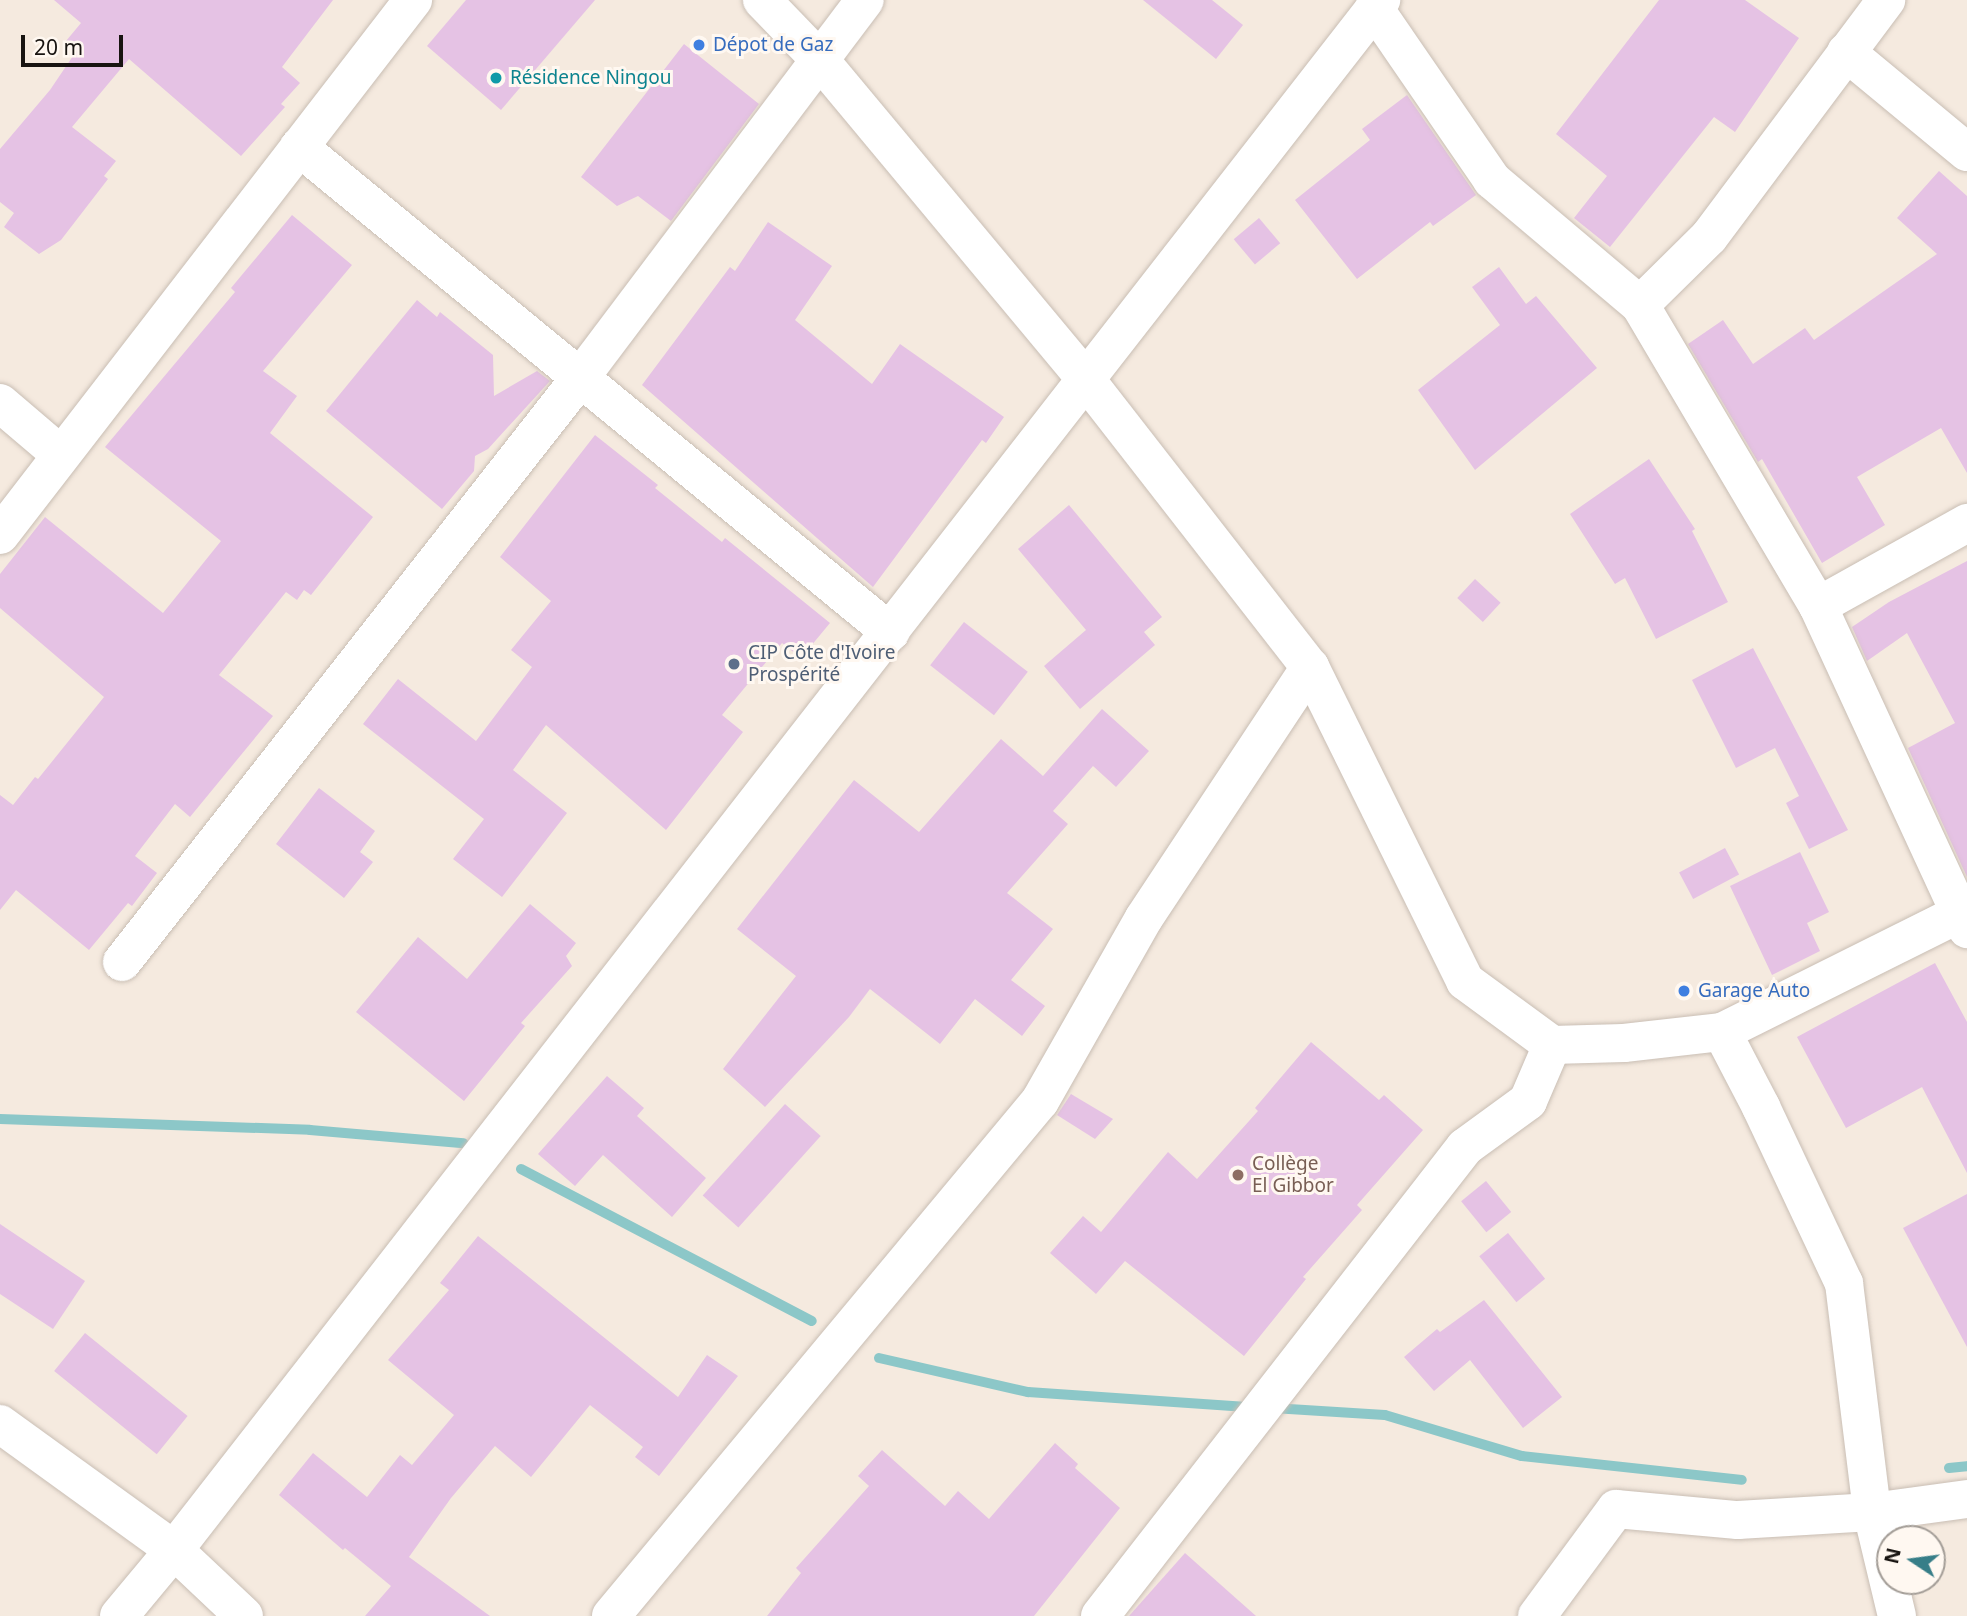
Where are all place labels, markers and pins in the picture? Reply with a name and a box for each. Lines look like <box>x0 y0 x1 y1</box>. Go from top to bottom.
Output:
place label: Dépot de Gaz <box>713 34 833 56</box>
marker: Dépot de Gaz <box>691 37 707 53</box>
place label: Résidence Ningou <box>510 67 671 89</box>
marker: Résidence Ningou <box>488 70 504 86</box>
place label: CIP Côte d'Ivoire Prospérité <box>748 642 896 686</box>
marker: CIP Côte d'Ivoire Prospérité <box>726 656 742 672</box>
place label: Garage Auto <box>1698 980 1810 1002</box>
marker: Garage Auto <box>1676 983 1692 999</box>
place label: Collège El Gibbor <box>1252 1153 1334 1197</box>
marker: Collège El Gibbor <box>1230 1167 1246 1183</box>

